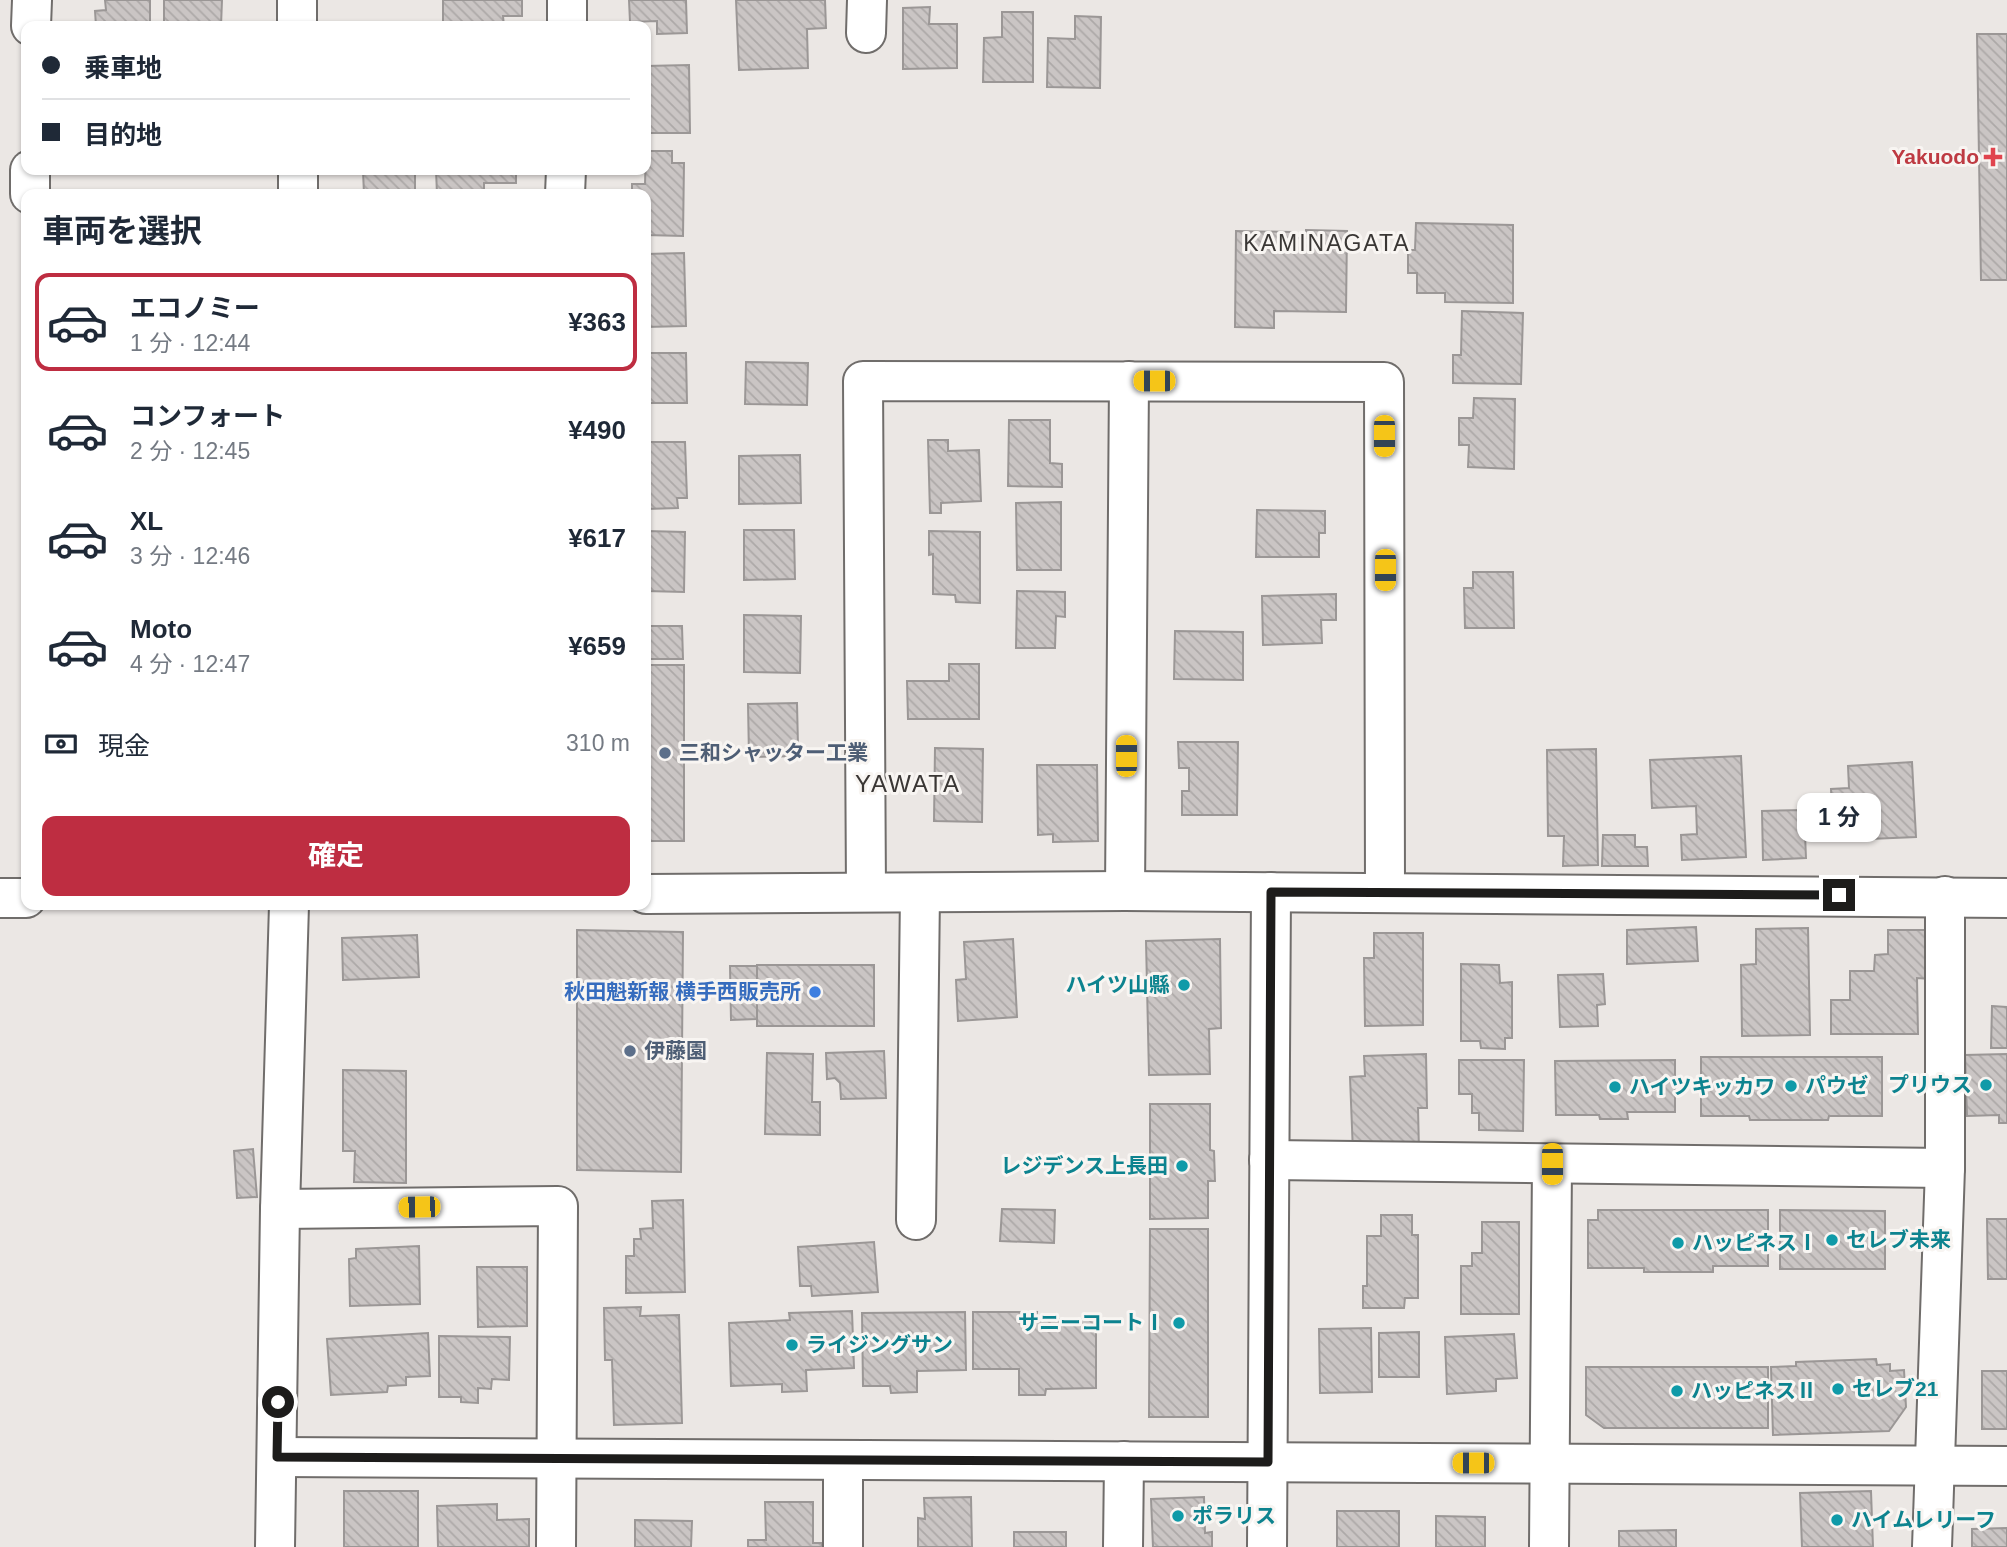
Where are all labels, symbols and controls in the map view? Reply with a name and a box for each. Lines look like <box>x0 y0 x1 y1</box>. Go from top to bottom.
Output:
text: 乗車地 <box>84 53 162 83</box>
text: 目的地 <box>84 120 162 150</box>
place label: Yakuodo <box>1891 145 1979 168</box>
marker: Yakuodo <box>1985 149 2001 165</box>
text: 車両を選択 <box>42 213 202 249</box>
district label: KAMINAGATA <box>1243 230 1411 256</box>
icon: car <box>46 291 109 354</box>
text: エコノミー <box>130 293 260 323</box>
text: ¥363 <box>568 307 626 337</box>
text: 1 分 · 12:44 <box>130 330 250 356</box>
car <box>1134 371 1176 392</box>
icon: car <box>46 399 109 462</box>
text: コンフォート <box>130 401 285 431</box>
text: ¥490 <box>568 415 626 445</box>
car <box>1374 415 1395 457</box>
text: 2 分 · 12:45 <box>130 438 250 464</box>
text: XL <box>130 506 163 536</box>
icon: car <box>46 507 109 570</box>
text: ¥617 <box>568 523 626 553</box>
text: 3 分 · 12:46 <box>130 543 250 569</box>
car <box>1375 549 1396 591</box>
text: Moto <box>130 614 192 644</box>
icon: car <box>46 615 109 678</box>
text: ¥659 <box>568 631 626 661</box>
text: 4 分 · 12:47 <box>130 651 250 677</box>
icon: cash <box>42 725 80 763</box>
text: 310 m <box>566 730 630 756</box>
text: 現金 <box>98 731 150 761</box>
car <box>1116 735 1137 777</box>
place label: 三和シャッター工業 <box>679 741 868 764</box>
marker: 三和シャッター工業 <box>657 745 673 761</box>
district label: YAWATA <box>855 770 961 797</box>
callout: 1 分 <box>1797 794 1881 842</box>
text: 1 分 <box>1818 804 1860 830</box>
button: 確定 <box>42 816 630 896</box>
route end <box>1823 879 1855 911</box>
place label: ハイツ山縣 <box>1065 973 1170 996</box>
marker: ハイツ山縣 <box>1176 977 1192 993</box>
place label: 秋田魁新報 横手西販売所 <box>564 980 801 1003</box>
marker: 秋田魁新報 横手西販売所 <box>807 984 823 1000</box>
place label: 伊藤園 <box>644 1039 707 1062</box>
marker: 伊藤園 <box>622 1043 638 1059</box>
place label: プリウス <box>1888 1073 1972 1096</box>
place label: パウゼ <box>1805 1074 1868 1097</box>
place label: ハイツキッカワ <box>1629 1075 1776 1098</box>
marker: プリウス <box>1978 1077 1994 1093</box>
marker: パウゼ <box>1783 1078 1799 1094</box>
marker: ハイツキッカワ <box>1607 1079 1623 1095</box>
car <box>1542 1143 1563 1185</box>
place label: レジデンス上長田 <box>1000 1154 1168 1177</box>
marker: レジデンス上長田 <box>1174 1158 1190 1174</box>
car <box>398 1196 441 1218</box>
place label: セレブ未来 <box>1846 1228 1951 1251</box>
place label: ハッピネスⅠ <box>1692 1231 1818 1254</box>
marker: セレブ未来 <box>1824 1232 1840 1248</box>
marker: ハッピネスⅠ <box>1670 1235 1686 1251</box>
place label: サニーコートⅠ <box>1018 1311 1165 1334</box>
marker: サニーコートⅠ <box>1171 1315 1187 1331</box>
place label: ライジングサン <box>806 1333 953 1356</box>
marker: ライジングサン <box>784 1337 800 1353</box>
place label: セレブ21 <box>1852 1377 1939 1400</box>
place label: ハッピネスⅡ <box>1691 1379 1817 1402</box>
marker: セレブ21 <box>1830 1381 1846 1397</box>
marker: ハッピネスⅡ <box>1669 1383 1685 1399</box>
route start <box>262 1386 294 1418</box>
car <box>1453 1453 1495 1474</box>
place label: ポラリス <box>1192 1504 1276 1527</box>
marker: ポラリス <box>1170 1508 1186 1524</box>
place label: ハイムレリーフ <box>1851 1508 1996 1531</box>
marker: ハイムレリーフ <box>1829 1512 1845 1528</box>

